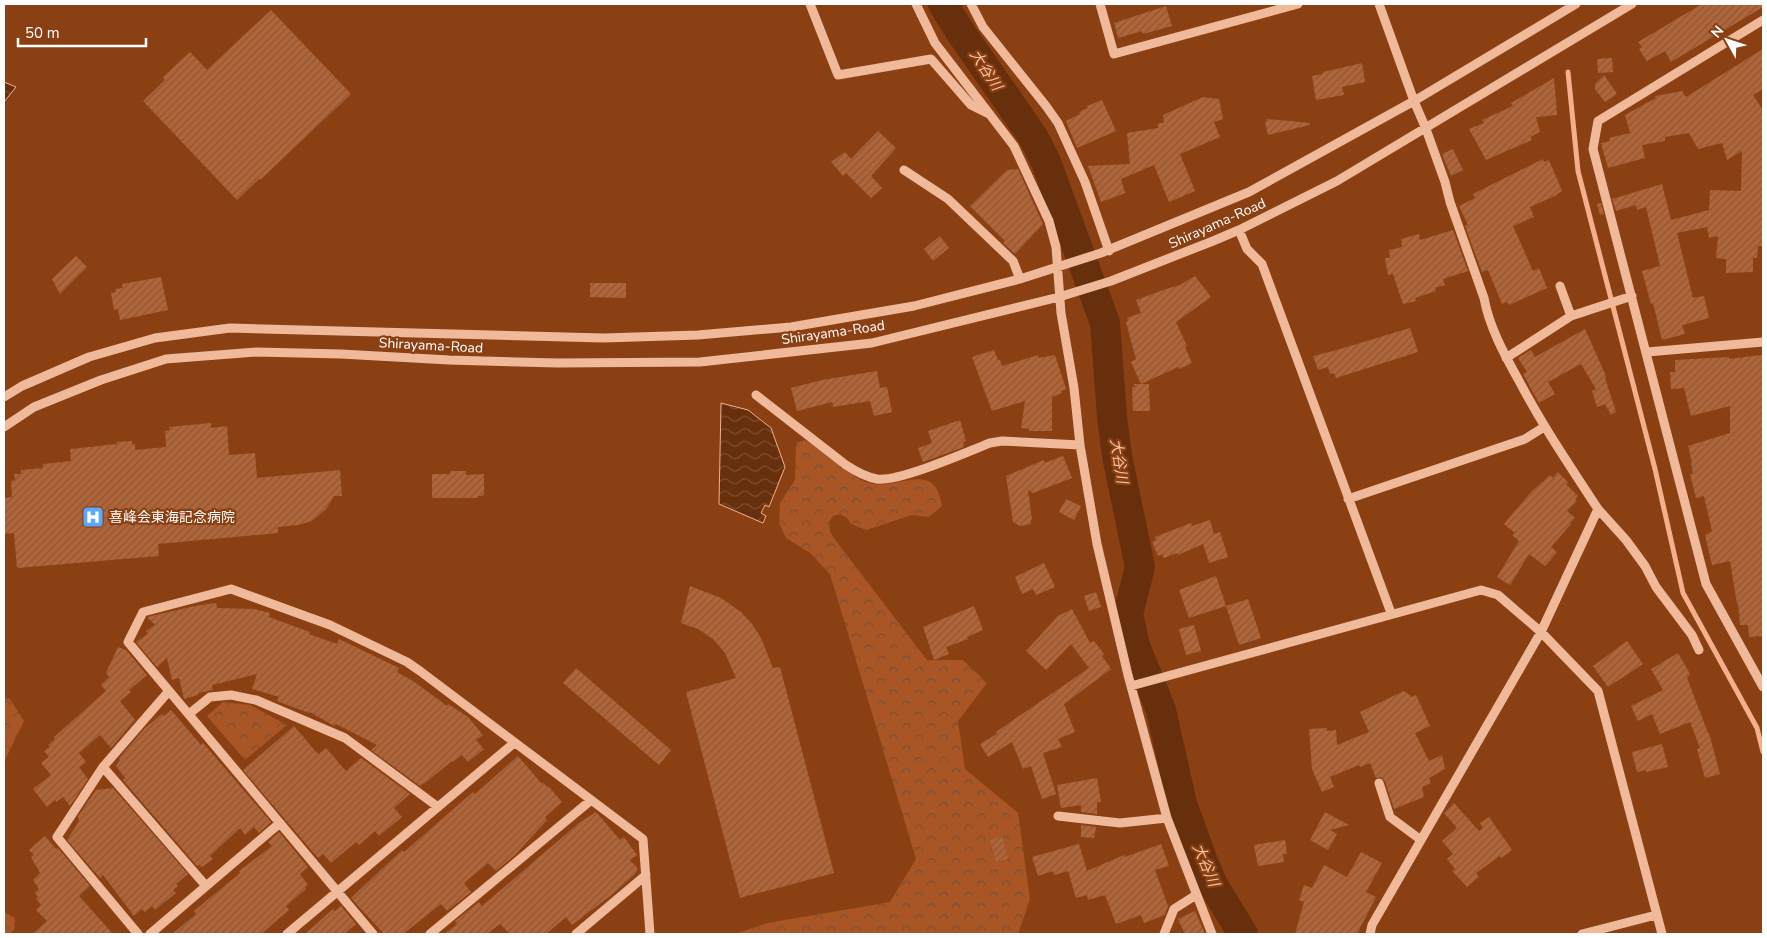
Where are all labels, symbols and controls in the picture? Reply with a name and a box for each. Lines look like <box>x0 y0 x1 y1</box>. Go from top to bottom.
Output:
scale bar <box>18 15 145 47</box>
north arrow <box>1702 15 1752 65</box>
text: N <box>1707 22 1728 42</box>
text: 50 m <box>25 23 60 43</box>
water label: 大谷川 <box>965 46 1008 96</box>
street label: Shirayama-Road <box>1166 194 1269 253</box>
street label: Shirayama-Road <box>780 316 886 349</box>
street label: Shirayama-Road <box>378 333 484 358</box>
water label: 大谷川 <box>1106 437 1133 487</box>
hospital icon: 喜峰会東海記念病院 <box>81 505 105 529</box>
place label: 喜峰会東海記念病院 <box>109 508 235 527</box>
water label: 大谷川 <box>1188 840 1225 891</box>

